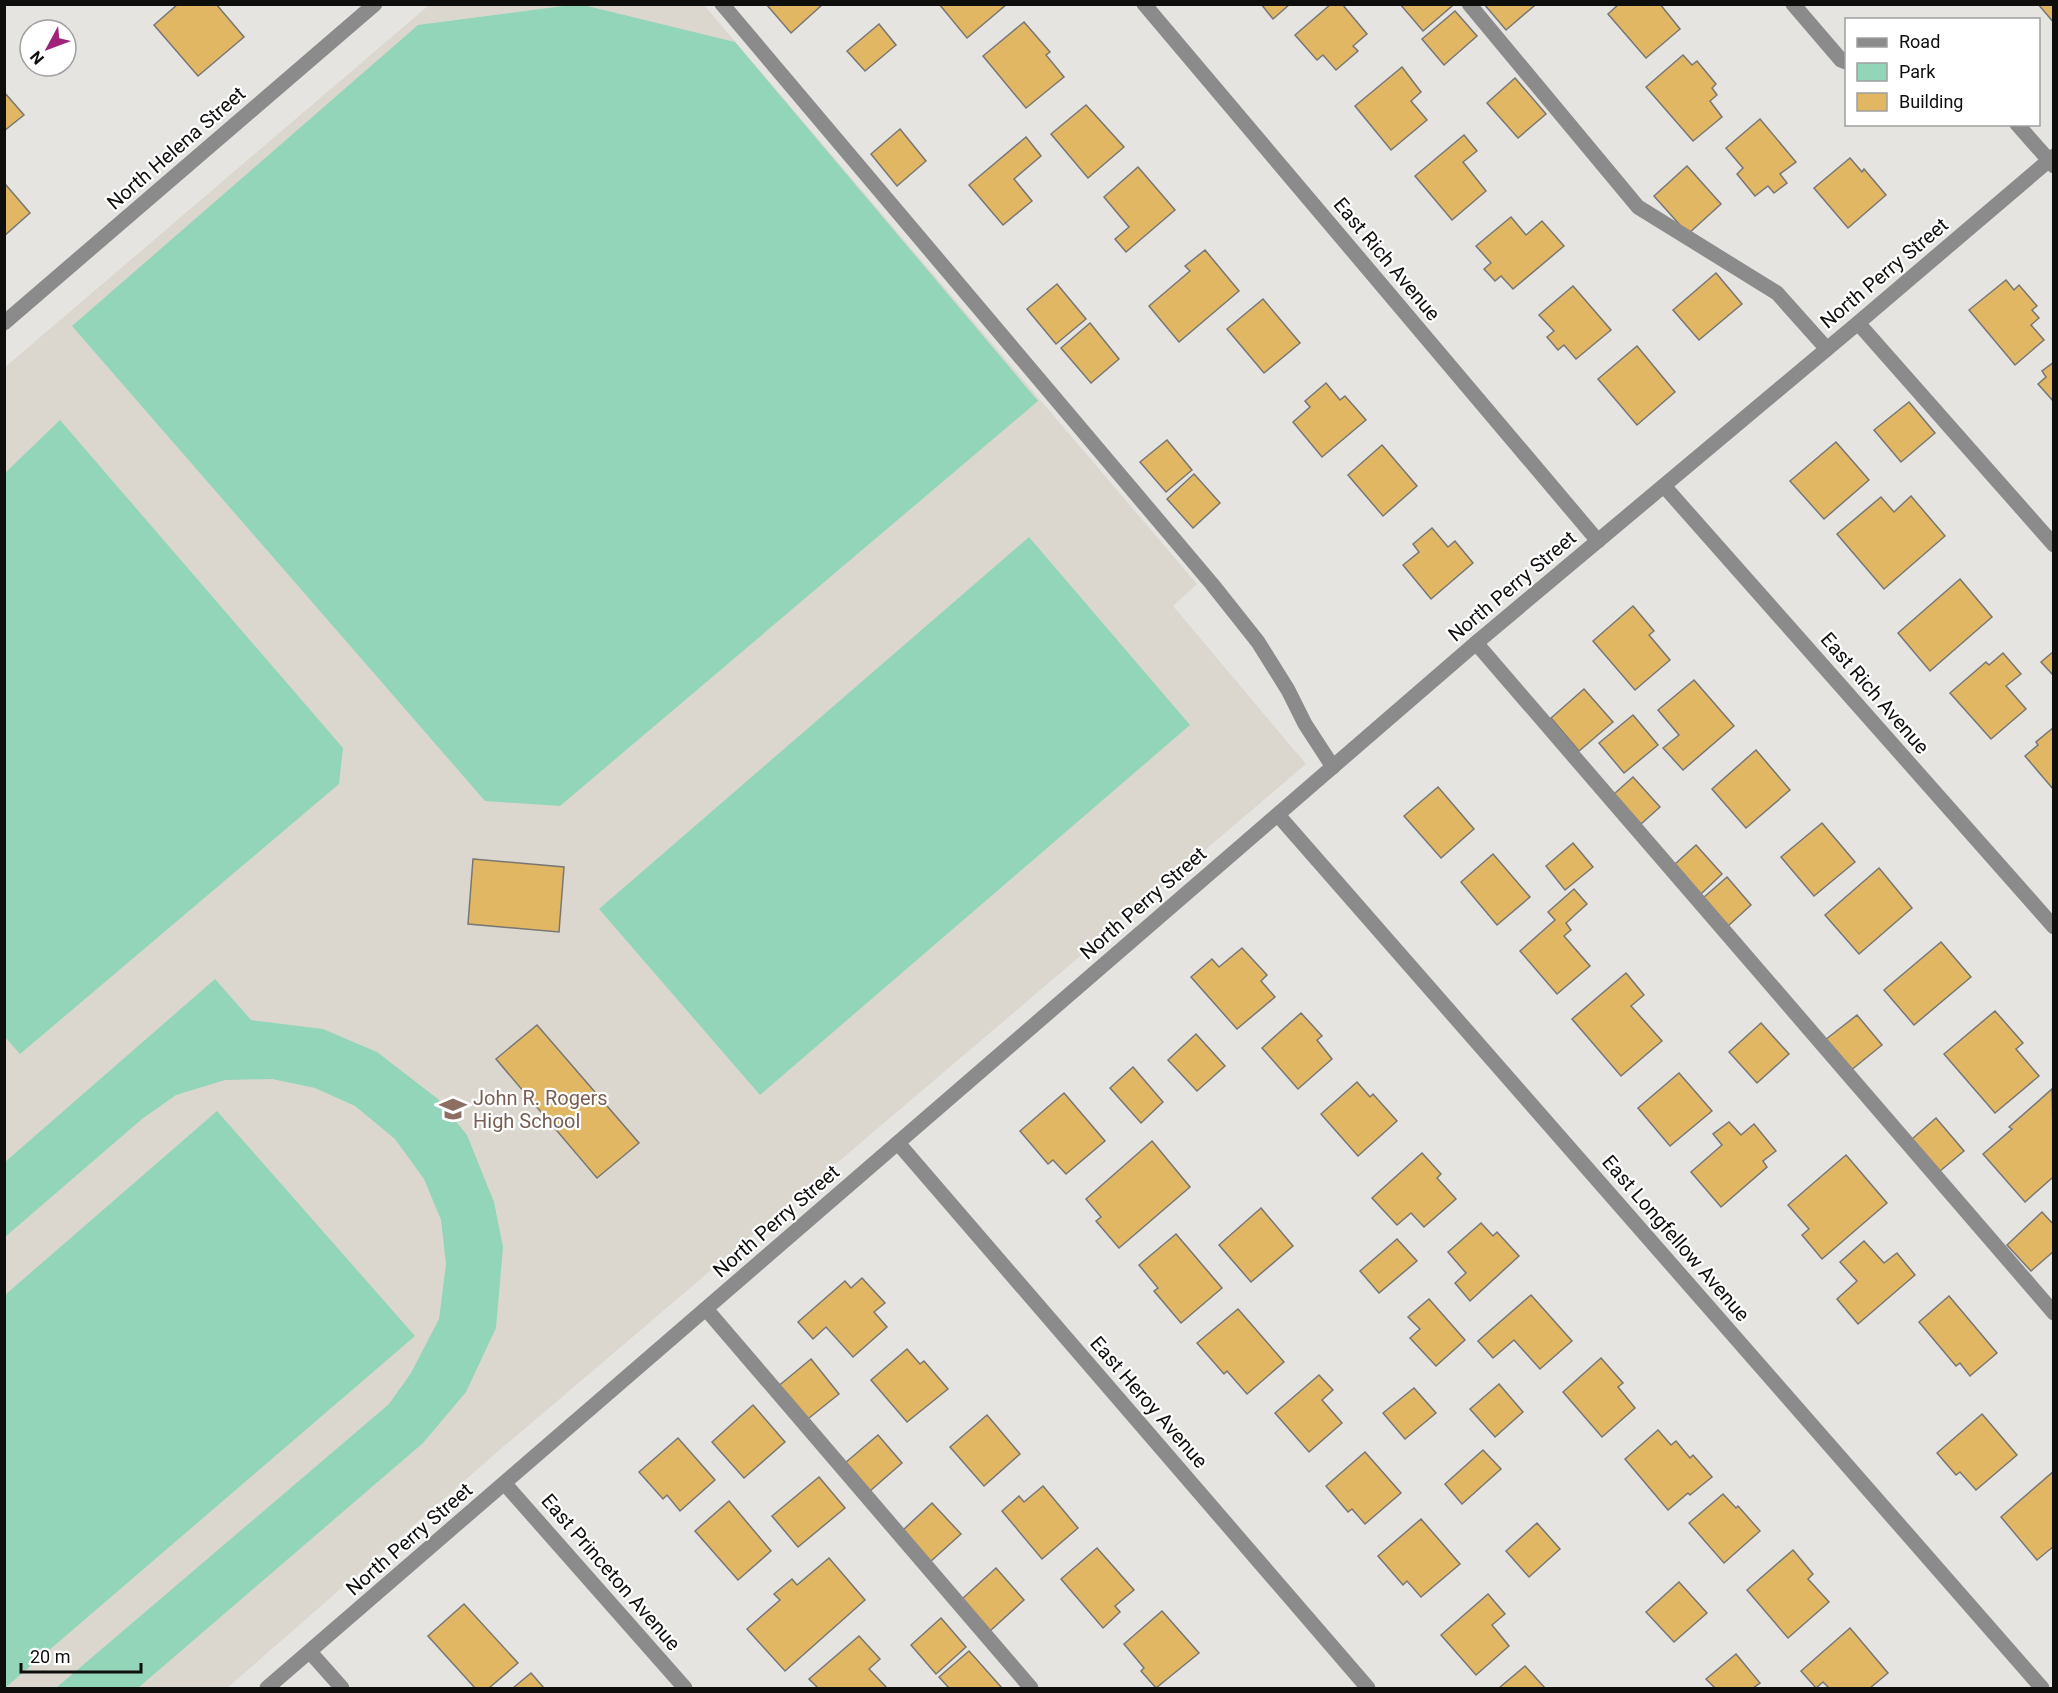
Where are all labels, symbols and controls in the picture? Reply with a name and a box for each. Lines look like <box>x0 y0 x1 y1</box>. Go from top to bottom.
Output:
north arrow <box>18 18 78 78</box>
legend <box>1845 18 2040 126</box>
text: Road <box>1899 31 1940 52</box>
text: N <box>26 47 48 68</box>
text: Park <box>1899 61 1936 82</box>
street label: North Helena Street <box>102 81 250 215</box>
text: Building <box>1899 91 1963 112</box>
street label: East Rich Avenue <box>1329 193 1445 325</box>
street label: North Perry Street <box>1815 213 1953 333</box>
street label: North Perry Street <box>1443 526 1581 646</box>
street label: East Rich Avenue <box>1816 627 1934 759</box>
street label: North Perry Street <box>1075 842 1211 964</box>
place label: John R. Rogers High School <box>473 1086 608 1133</box>
school or university icon: John R. Rogers High School <box>438 1094 468 1124</box>
street label: East Longfellow Avenue <box>1597 1150 1755 1326</box>
street label: North Perry Street <box>708 1160 844 1282</box>
street label: East Heroy Avenue <box>1085 1331 1213 1473</box>
street label: North Perry Street <box>341 1478 477 1600</box>
street label: East Princeton Avenue <box>536 1489 686 1655</box>
scale bar <box>21 1636 141 1674</box>
text: 20 m <box>30 1646 70 1667</box>

